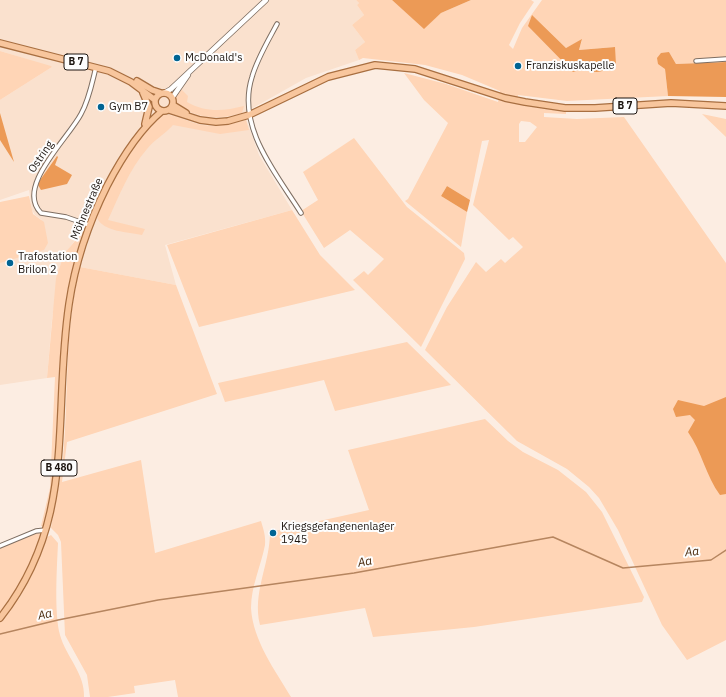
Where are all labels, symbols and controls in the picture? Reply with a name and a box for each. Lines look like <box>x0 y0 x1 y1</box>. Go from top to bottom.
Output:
place label: McDonald's <box>185 51 243 65</box>
marker: McDonald's <box>172 53 182 63</box>
road number: B 7 <box>64 54 88 70</box>
place label: Franziskuskapelle <box>526 59 615 73</box>
marker: Franziskuskapelle <box>513 61 523 71</box>
road number: B 7 <box>613 98 637 114</box>
place label: Gym B7 <box>109 100 148 114</box>
marker: Gym B7 <box>96 102 106 112</box>
street label: Ostring <box>26 138 56 176</box>
street label: Möhnestraße <box>68 176 106 242</box>
place label: Trafostation Brilon 2 <box>18 250 77 276</box>
marker: Trafostation Brilon 2 <box>5 258 15 268</box>
road number: B 480 <box>41 460 77 476</box>
place label: Kriegsgefangenenlager 1945 <box>281 520 394 546</box>
marker: Kriegsgefangenenlager 1945 <box>268 528 278 538</box>
water label: Aa <box>684 544 700 560</box>
water label: Aa <box>357 554 373 570</box>
water label: Aa <box>37 606 53 624</box>

